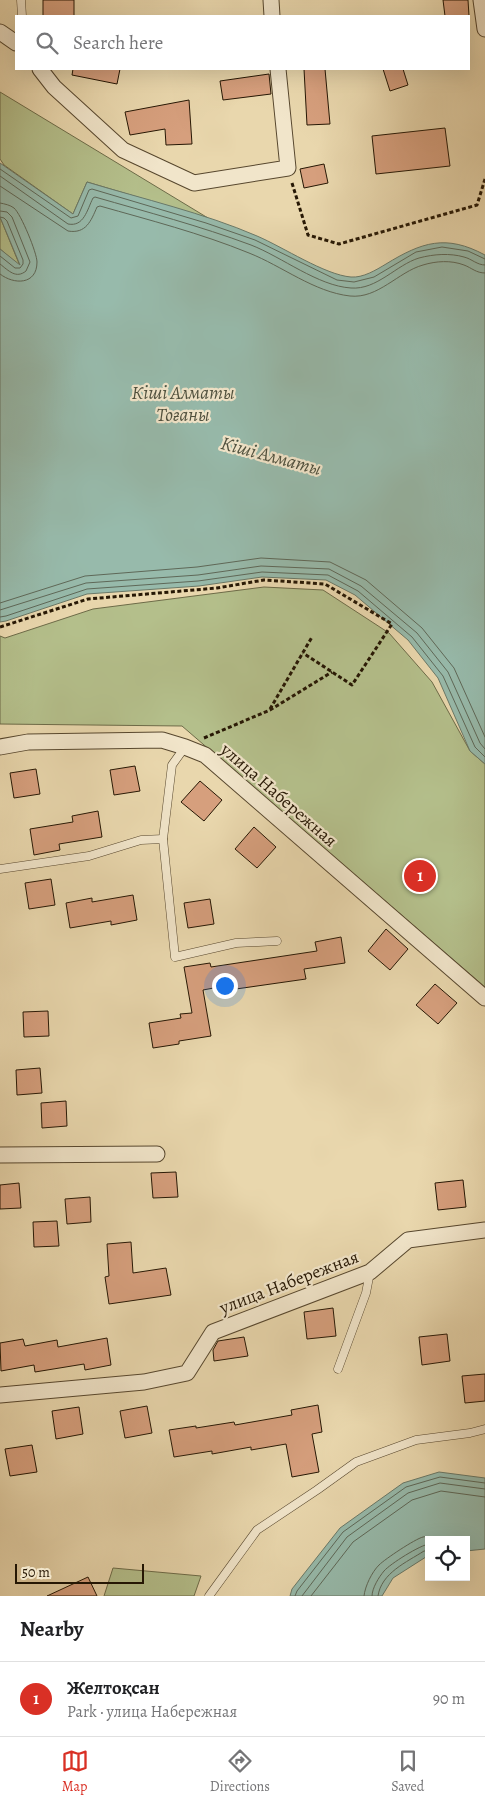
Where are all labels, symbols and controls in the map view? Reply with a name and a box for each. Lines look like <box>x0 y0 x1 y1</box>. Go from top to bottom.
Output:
search box <box>15 15 470 70</box>
icon: search <box>33 29 61 57</box>
text: Search here <box>73 30 163 56</box>
water label: Кіші Алматы Тоғаны <box>132 380 234 428</box>
water label: Кіші Алматы <box>218 430 324 482</box>
street label: улица Набережная <box>215 737 342 852</box>
pin: 1 <box>404 857 436 895</box>
your location <box>212 973 238 999</box>
street label: улица Набережная <box>215 1244 362 1320</box>
map controls <box>425 1536 470 1581</box>
button: locate <box>425 1536 470 1581</box>
scale bar <box>15 1561 144 1584</box>
text: 50 m <box>22 1563 50 1582</box>
text: Nearby <box>20 1615 83 1643</box>
text: Желтоқсан <box>67 1675 160 1701</box>
text: 1 <box>33 1688 39 1710</box>
text: 90 m <box>433 1688 465 1710</box>
text: Park · улица Набережная <box>67 1701 237 1723</box>
tab: Map <box>61 1747 89 1796</box>
tab: Directions <box>210 1747 270 1796</box>
tab: Saved <box>391 1747 424 1796</box>

